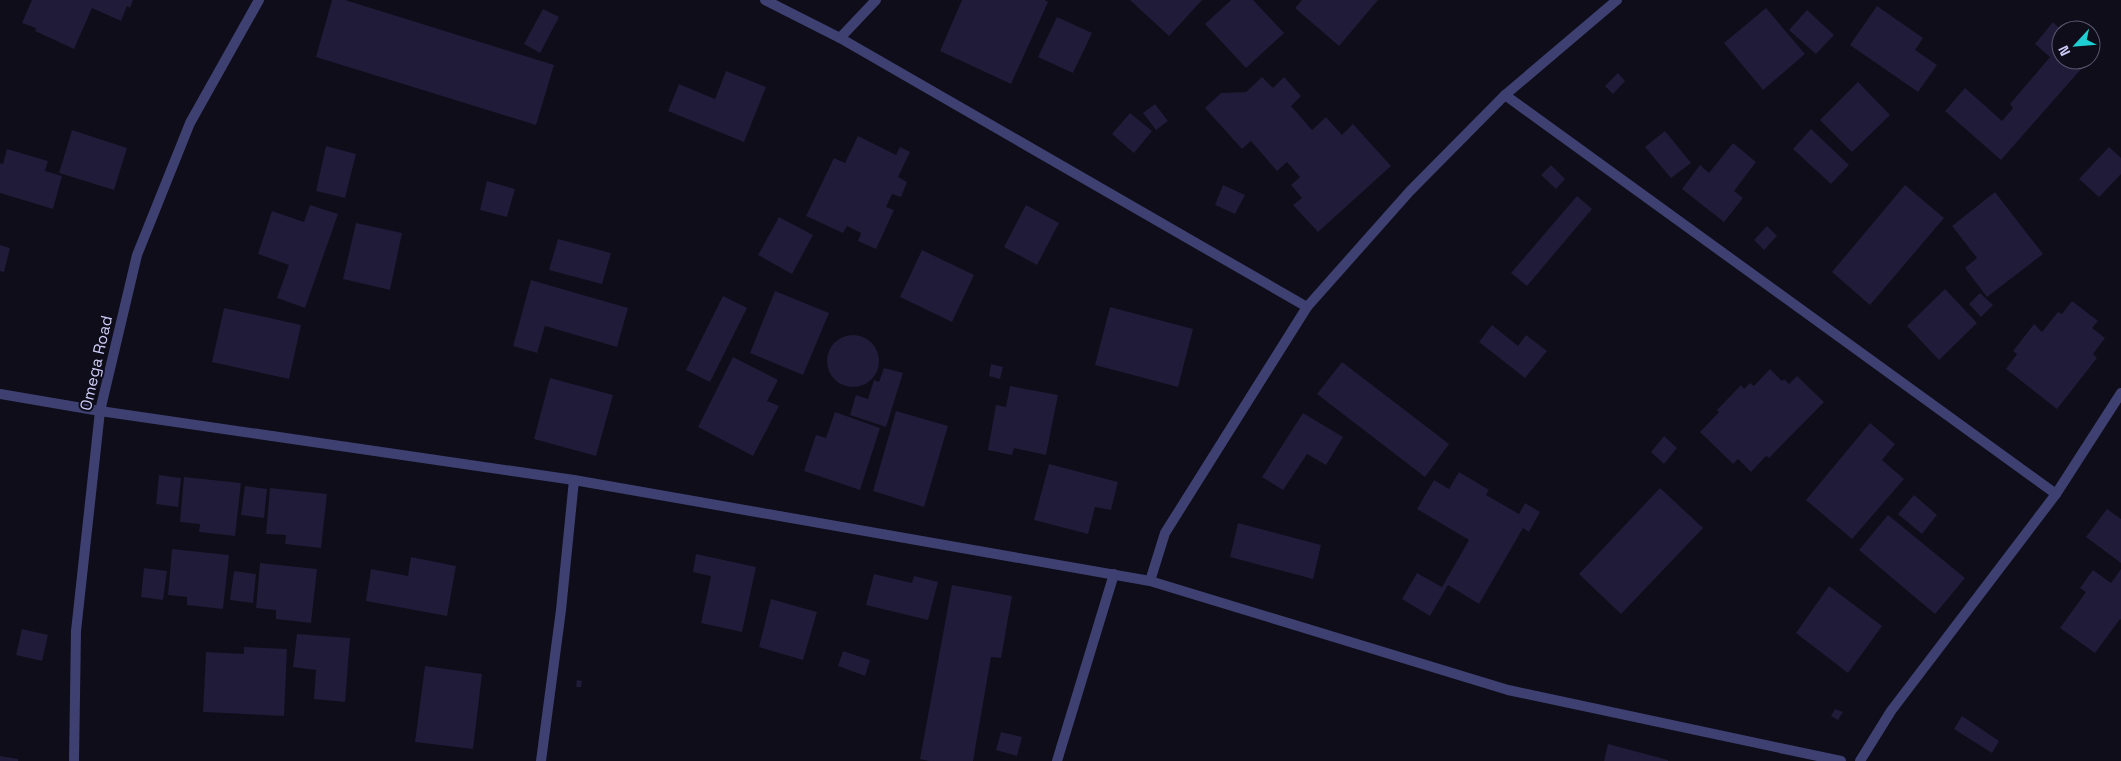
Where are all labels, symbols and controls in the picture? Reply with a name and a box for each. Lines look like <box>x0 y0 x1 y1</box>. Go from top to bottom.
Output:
north arrow <box>2051 20 2101 70</box>
text: N <box>2054 43 2074 59</box>
street label: Omega Road <box>75 313 117 413</box>

